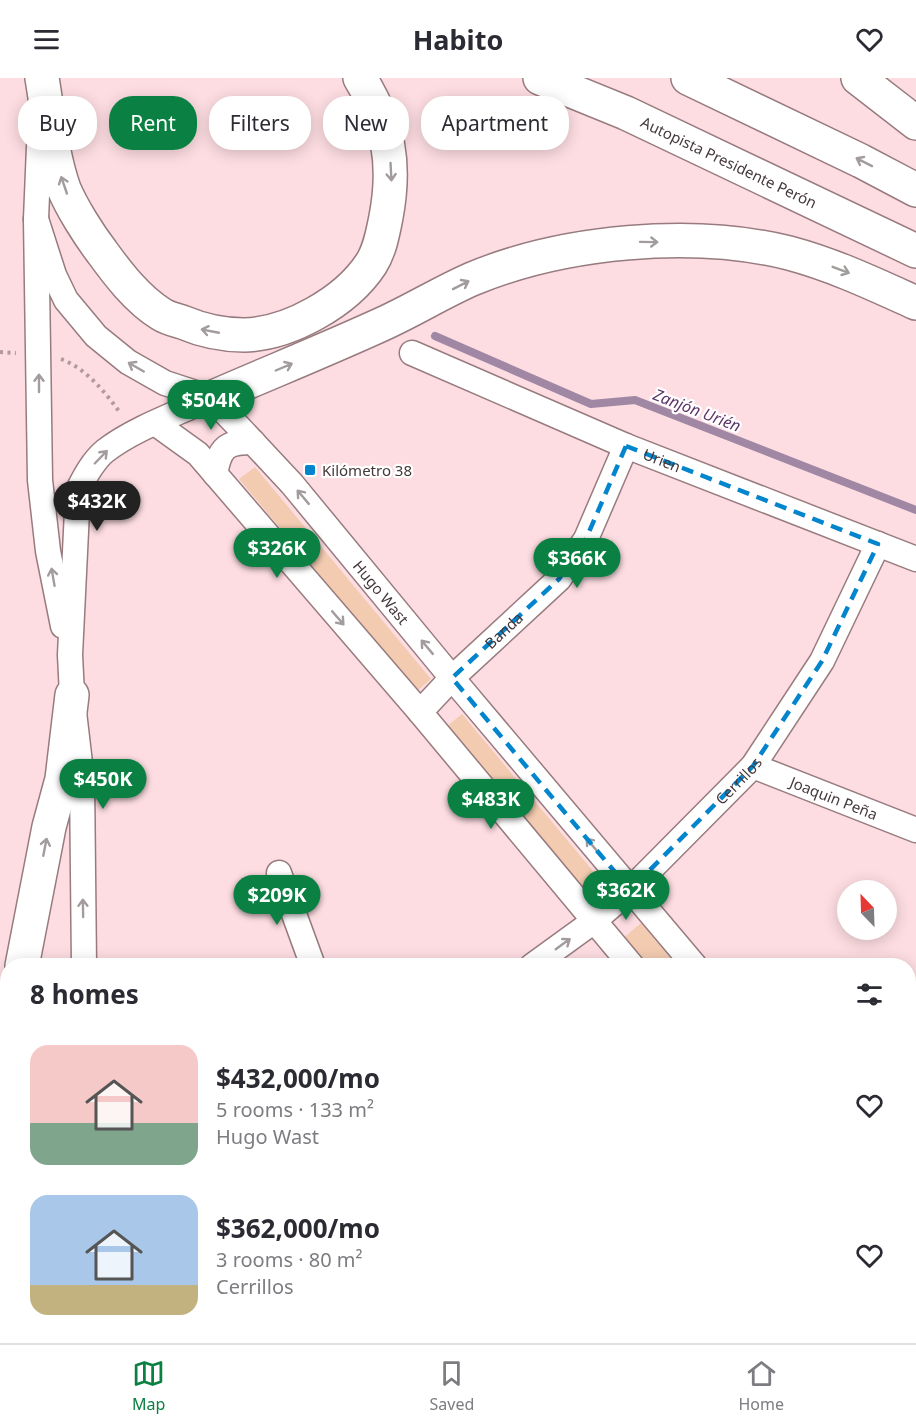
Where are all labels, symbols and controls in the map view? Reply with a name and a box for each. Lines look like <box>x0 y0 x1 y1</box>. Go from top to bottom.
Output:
text: Habito <box>413 21 503 58</box>
icon: menu <box>30 23 63 56</box>
icon: heart <box>853 23 886 56</box>
chip: Buy <box>18 96 97 150</box>
chip: Rent <box>109 96 197 150</box>
chip: Filters <box>209 96 311 150</box>
chip: New <box>323 96 409 150</box>
chip: Apartment <box>421 96 569 150</box>
street label: Autopista Presidente Perón <box>638 112 820 212</box>
one-way arrow <box>856 156 874 168</box>
one-way arrow <box>385 162 396 182</box>
one-way arrow <box>57 176 68 195</box>
one-way arrow <box>639 236 659 247</box>
one-way arrow <box>831 265 850 276</box>
one-way arrow <box>451 279 469 290</box>
one-way arrow <box>201 325 221 336</box>
one-way arrow <box>128 360 145 372</box>
one-way arrow <box>274 361 292 372</box>
one-way arrow <box>33 374 45 394</box>
pin: $504K <box>169 380 253 431</box>
water label: Zanjón Urién <box>649 383 744 437</box>
text: $504K <box>181 386 241 413</box>
street label: Urien <box>640 444 684 476</box>
one-way arrow <box>93 450 108 465</box>
place label: Kilómetro 38 <box>322 460 412 480</box>
marker: Kilómetro 38 <box>303 463 317 477</box>
pin: $432K <box>55 481 139 532</box>
text: $432K <box>67 487 127 514</box>
one-way arrow <box>296 489 309 505</box>
pin: $326K <box>235 528 319 579</box>
text: $326K <box>247 534 307 561</box>
pin: $366K <box>535 538 619 589</box>
text: $366K <box>547 544 607 571</box>
street label: Hugo Wast <box>349 556 414 629</box>
one-way arrow <box>47 568 58 588</box>
street label: Banda <box>480 608 527 653</box>
one-way arrow <box>332 610 345 626</box>
one-way arrow <box>420 639 433 655</box>
street label: Cerrillos <box>711 754 766 808</box>
pin: $450K <box>61 759 145 810</box>
text: $450K <box>73 765 133 792</box>
street label: Joaquin Peña <box>785 771 881 824</box>
pin: $483K <box>449 779 533 830</box>
text: $483K <box>461 785 521 812</box>
one-way arrow <box>40 837 51 857</box>
one-way arrow <box>586 837 599 853</box>
pin: $362K <box>584 870 668 921</box>
pin: $209K <box>235 875 319 926</box>
text: $362K <box>596 876 656 903</box>
north arrow <box>837 880 897 940</box>
map controls <box>837 880 897 940</box>
text: $209K <box>247 881 307 908</box>
one-way arrow <box>77 898 89 918</box>
one-way arrow <box>555 938 571 950</box>
text: 8 homes <box>30 976 139 1012</box>
icon: filters <box>853 978 886 1011</box>
text: $432,000/mo <box>216 1060 380 1096</box>
icon: home <box>78 1069 150 1141</box>
icon: heart <box>853 1089 886 1122</box>
text: 5 rooms · 133 m² <box>216 1096 374 1123</box>
text: Hugo Wast <box>216 1123 319 1150</box>
text: $362,000/mo <box>216 1210 380 1246</box>
icon: home <box>78 1219 150 1291</box>
icon: heart <box>853 1239 886 1272</box>
text: 3 rooms · 80 m² <box>216 1246 363 1273</box>
text: Cerrillos <box>216 1273 294 1300</box>
tab: Map <box>132 1357 165 1415</box>
tab: Saved <box>430 1357 474 1415</box>
tab: Home <box>738 1357 784 1415</box>

